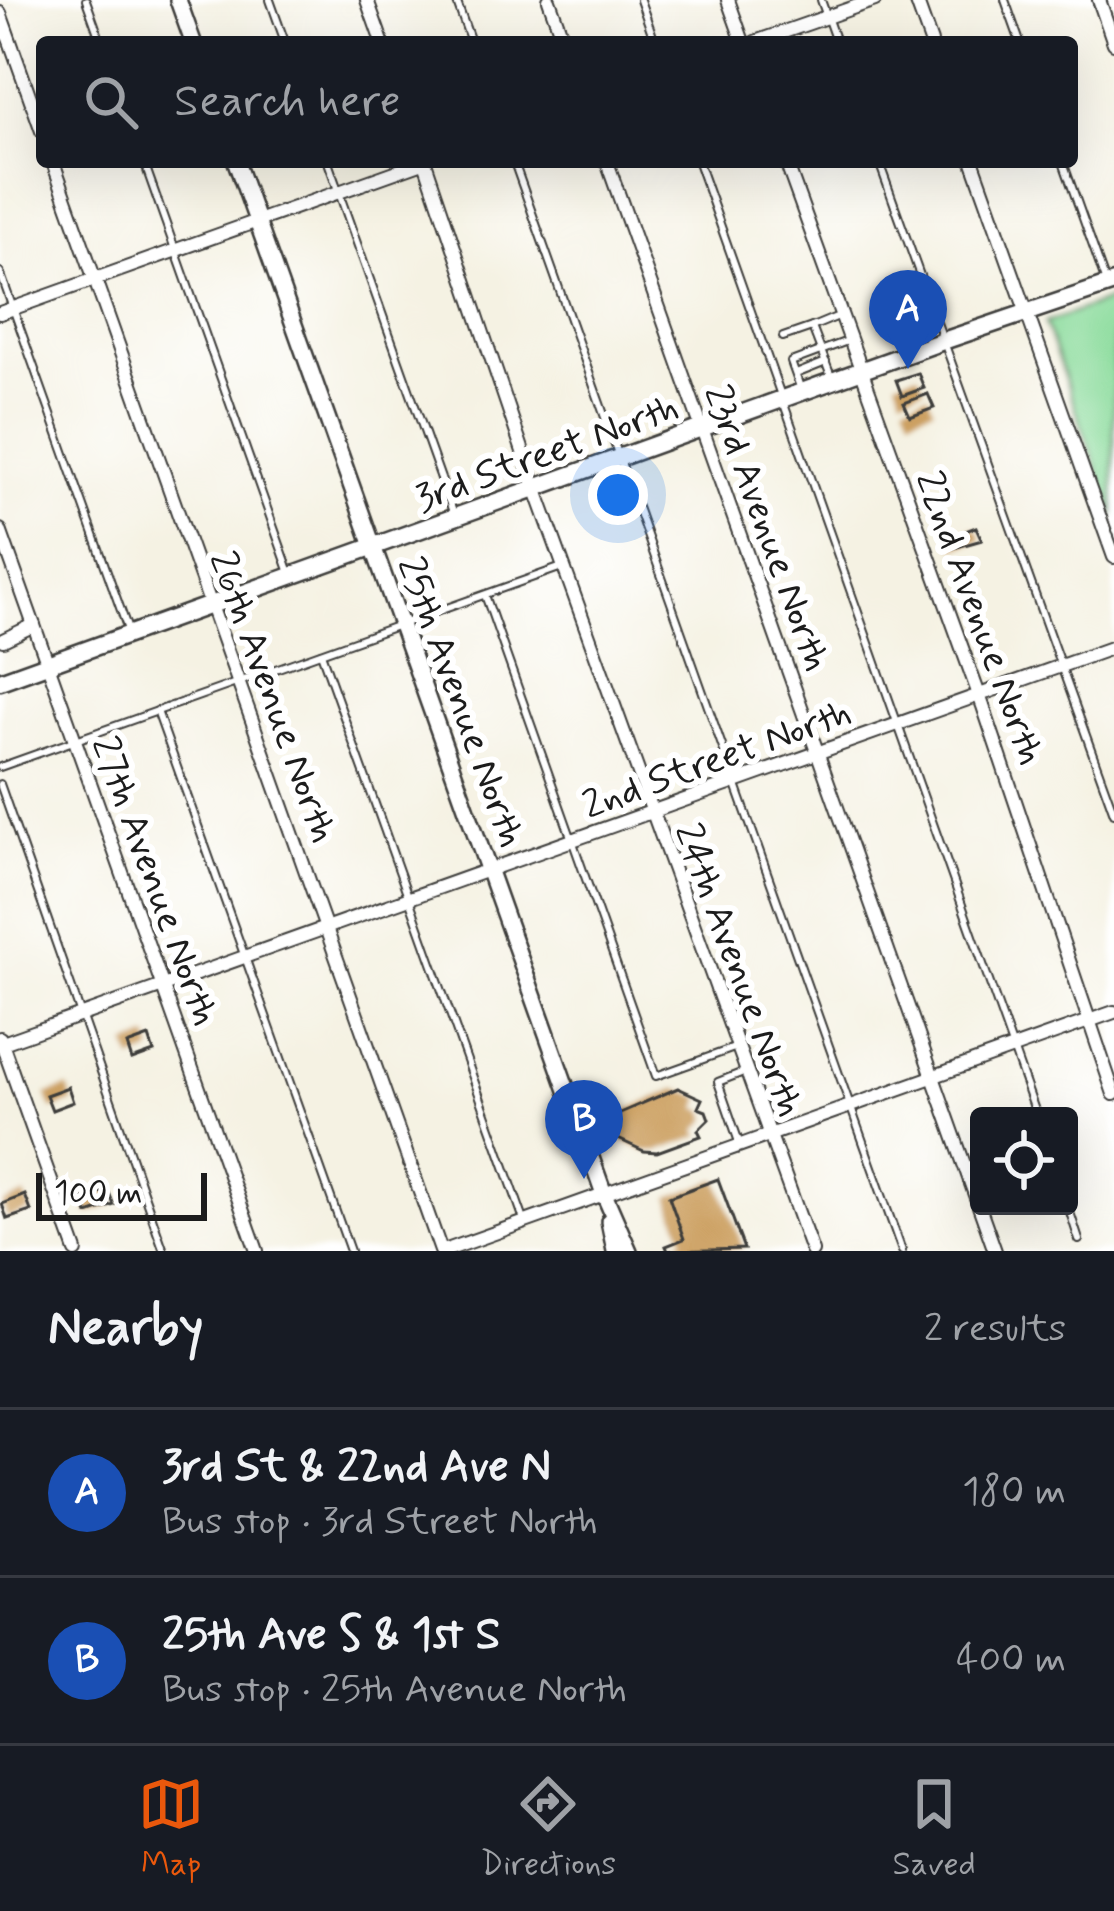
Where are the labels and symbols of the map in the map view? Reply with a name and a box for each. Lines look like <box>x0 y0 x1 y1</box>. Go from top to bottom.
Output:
pin: A <box>869 270 947 369</box>
street label: 23rd Avenue North <box>690 378 841 679</box>
street label: 3rd Street North <box>409 383 686 526</box>
street label: 22nd Avenue North <box>902 464 1056 772</box>
your location <box>588 465 648 525</box>
street label: 26th Avenue North <box>195 544 348 850</box>
street label: 25th Avenue North <box>383 550 536 855</box>
street label: 2nd Street North <box>576 688 858 832</box>
street label: 27th Avenue North <box>78 729 230 1033</box>
street label: 24th Avenue North <box>661 816 814 1124</box>
pin: B <box>545 1080 623 1179</box>
scale bar <box>36 1167 207 1220</box>

